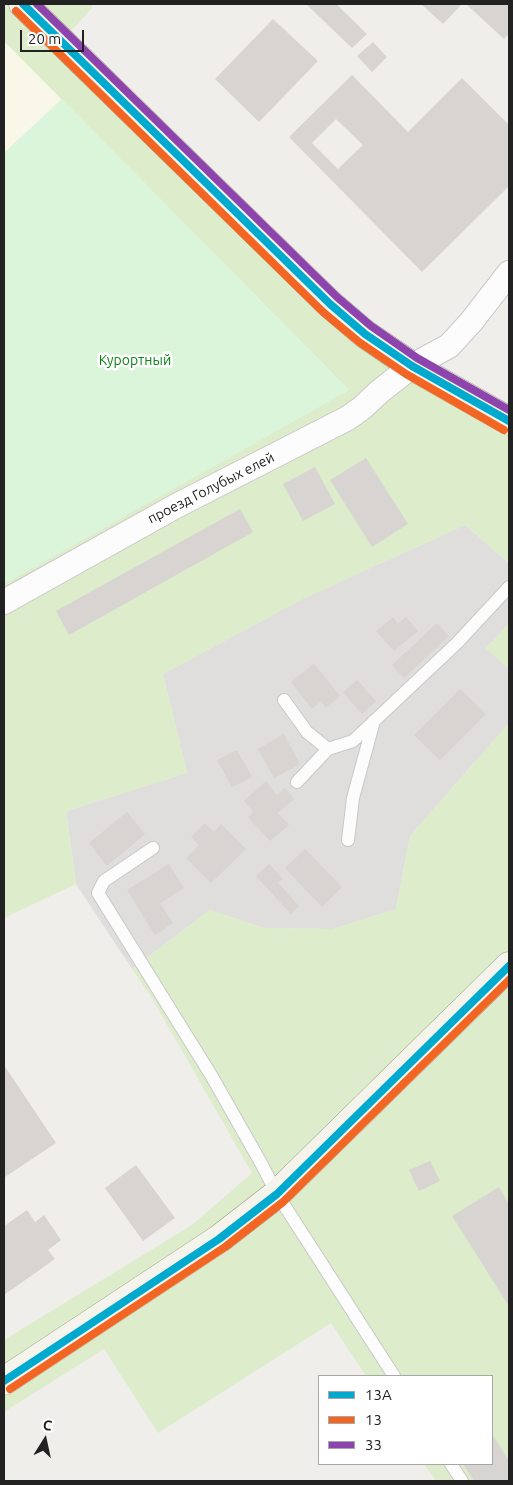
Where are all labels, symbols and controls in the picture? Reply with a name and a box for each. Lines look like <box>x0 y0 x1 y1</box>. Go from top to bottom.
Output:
scale bar <box>22 20 86 52</box>
text: 20 m <box>28 30 61 47</box>
park label: Курортный <box>99 352 171 368</box>
street label: проезд Голубых елей <box>145 449 277 527</box>
legend <box>318 1375 493 1465</box>
text: 13А <box>365 1386 392 1403</box>
text: 13 <box>365 1411 382 1428</box>
north arrow <box>20 1415 70 1465</box>
text: С <box>42 1417 53 1434</box>
text: 33 <box>365 1436 382 1453</box>

